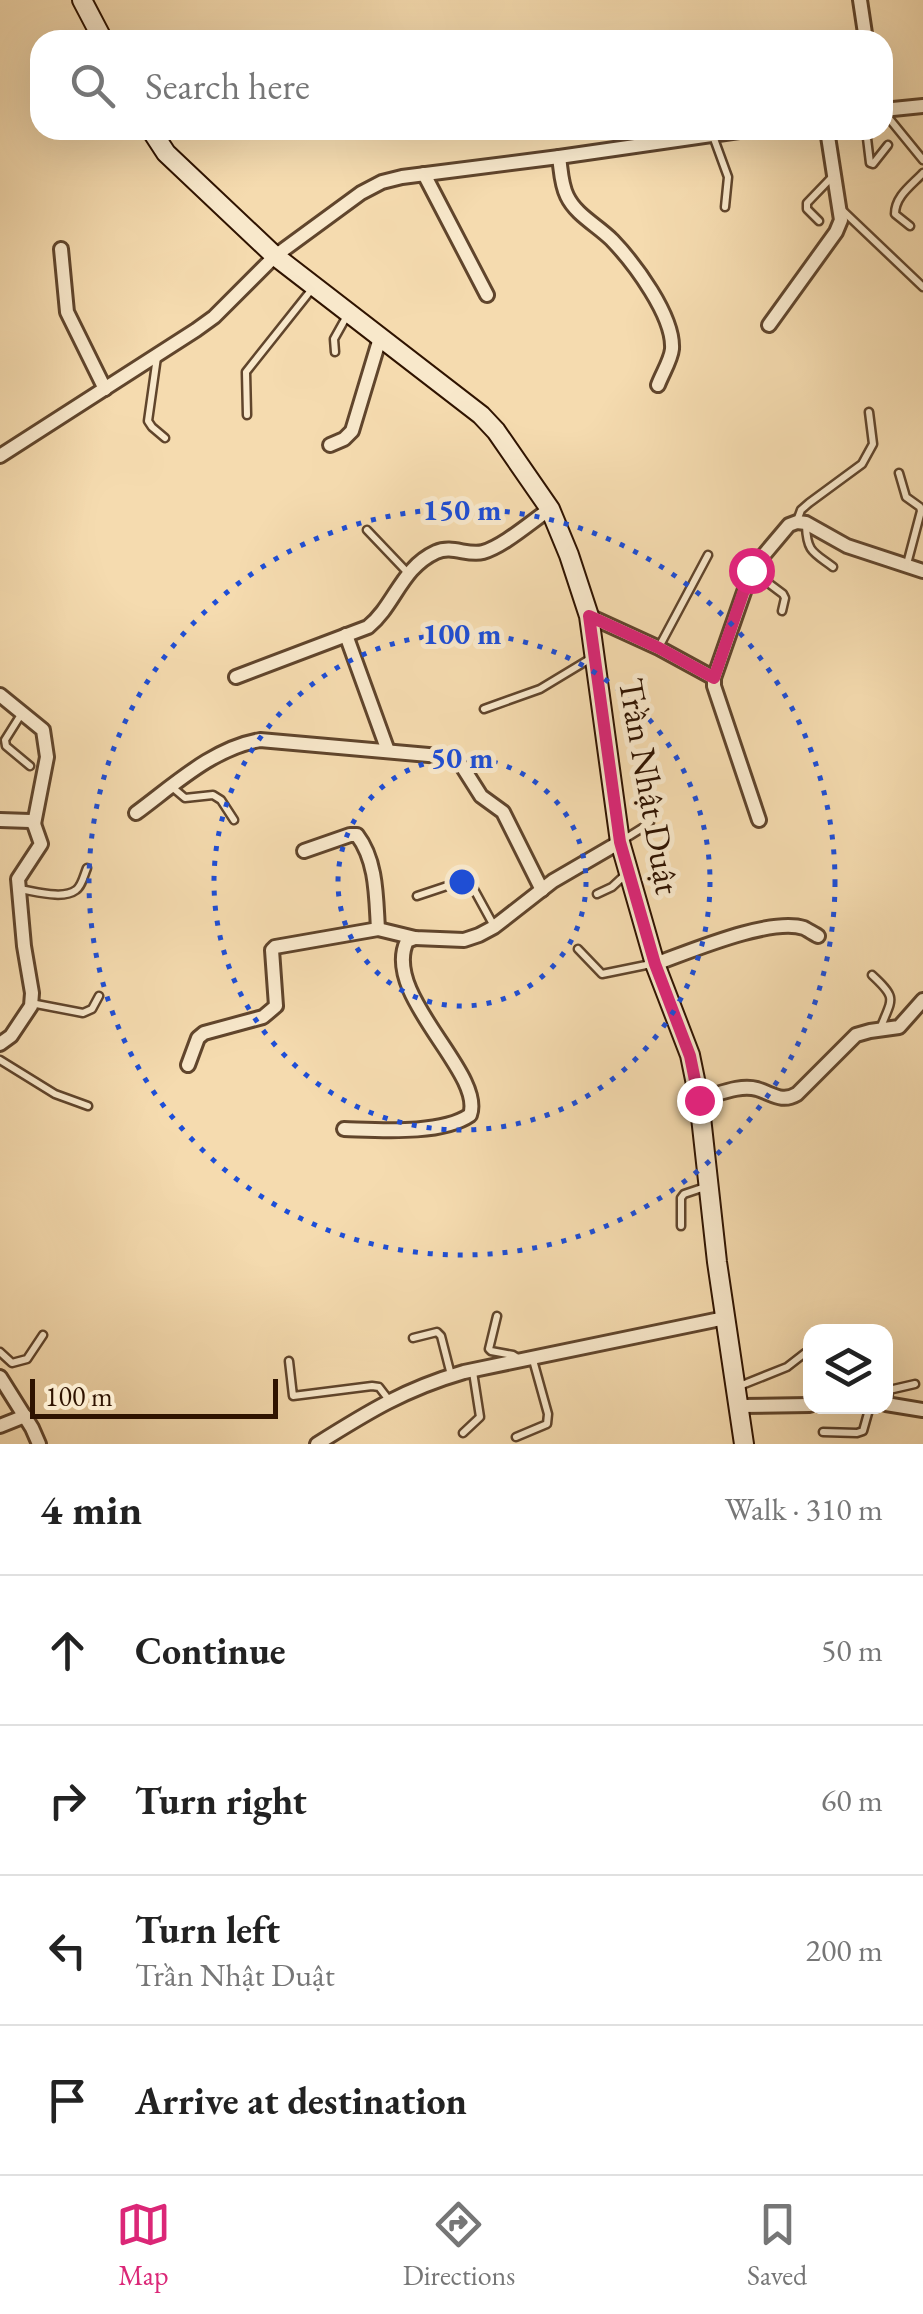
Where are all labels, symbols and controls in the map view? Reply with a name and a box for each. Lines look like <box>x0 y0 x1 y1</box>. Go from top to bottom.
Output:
search box <box>30 30 893 140</box>
icon: search <box>65 58 120 113</box>
text: Search here <box>145 61 310 110</box>
text: 150 m <box>423 490 501 529</box>
route start <box>729 548 775 594</box>
text: 100 m <box>423 614 501 653</box>
street label: Trần Nhật Duật <box>609 674 691 898</box>
text: 50 m <box>430 738 494 777</box>
centre of rings <box>444 864 480 900</box>
route end <box>677 1078 723 1124</box>
map controls <box>803 1324 893 1414</box>
button: layers <box>803 1324 893 1414</box>
scale bar <box>30 1374 278 1418</box>
text: 100 m <box>45 1378 113 1414</box>
text: 4 min <box>40 1482 142 1537</box>
text: Walk · 310 m <box>725 1488 883 1530</box>
icon: ahead <box>40 1623 95 1678</box>
text: Continue <box>135 1626 286 1675</box>
text: 50 m <box>821 1629 883 1671</box>
icon: right <box>40 1773 95 1828</box>
text: Turn right <box>135 1776 307 1825</box>
text: 60 m <box>821 1779 883 1821</box>
text: Turn left <box>135 1905 280 1954</box>
icon: left <box>40 1923 95 1978</box>
text: 200 m <box>806 1929 883 1971</box>
text: Trần Nhật Duật <box>135 1954 335 1996</box>
icon: arrive <box>40 2073 95 2128</box>
text: Arrive at destination <box>135 2076 467 2125</box>
tab: Map <box>116 2197 171 2293</box>
tab: Directions <box>403 2197 515 2293</box>
tab: Saved <box>747 2197 807 2293</box>

